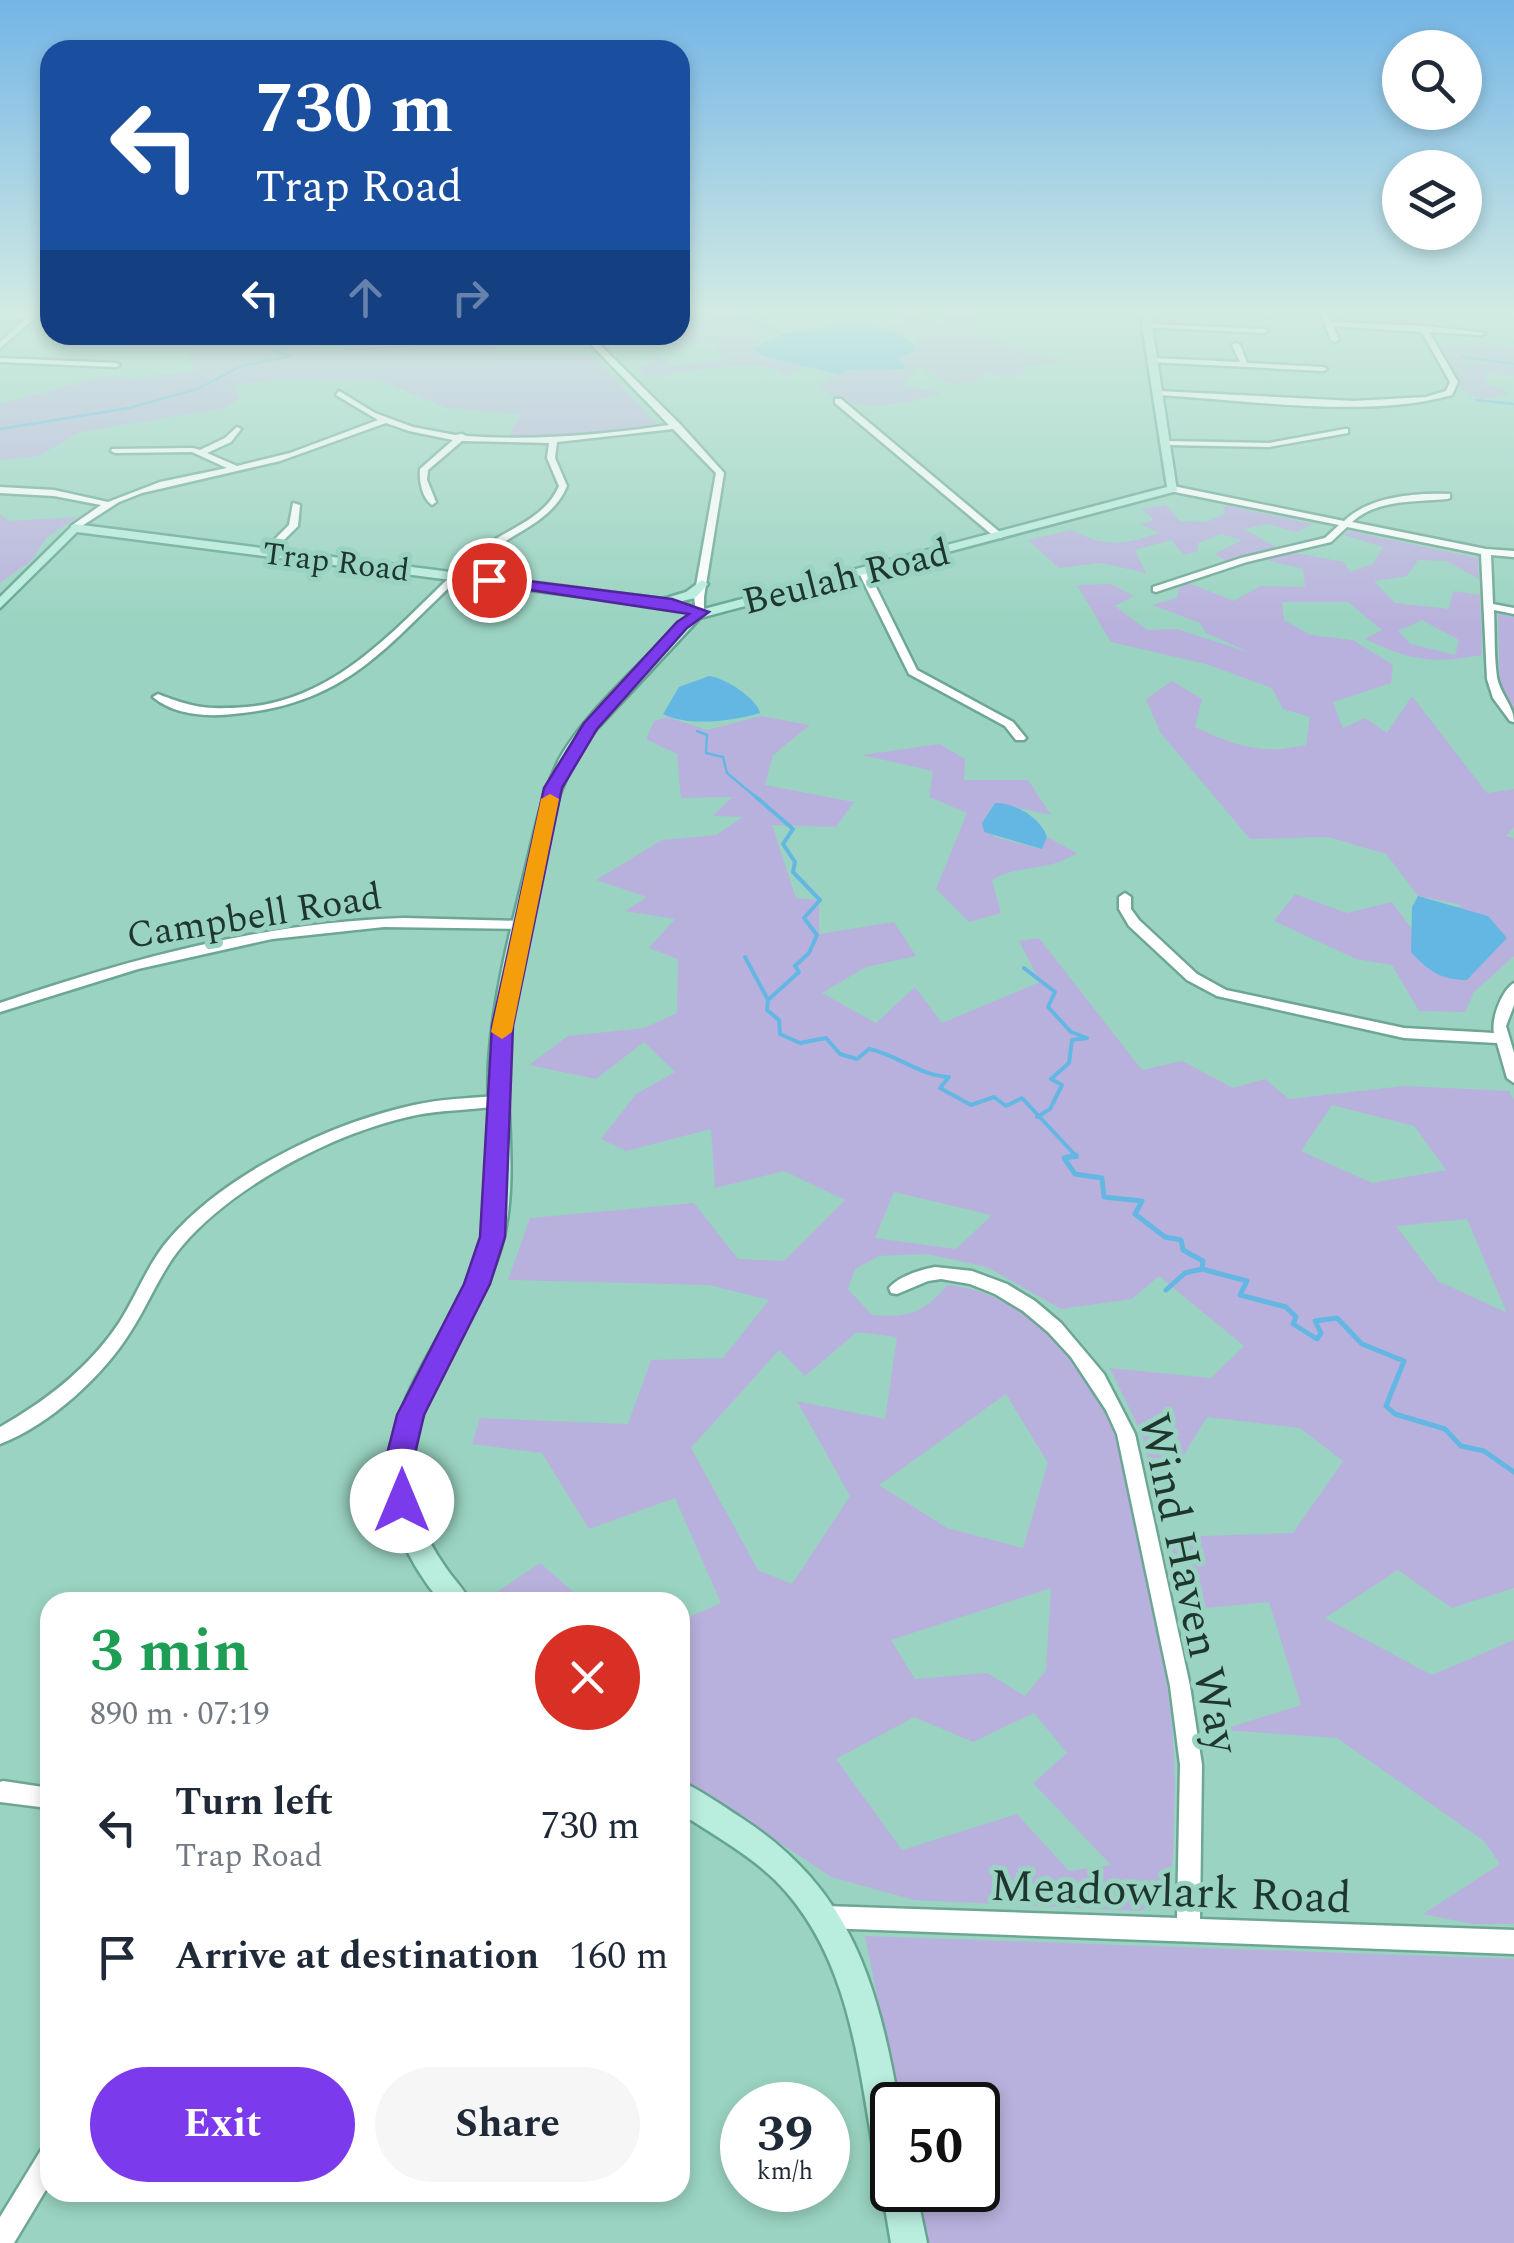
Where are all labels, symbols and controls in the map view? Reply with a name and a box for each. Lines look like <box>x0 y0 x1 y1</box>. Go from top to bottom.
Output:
map controls <box>1382 30 1482 250</box>
button: search <box>1382 30 1482 130</box>
text: 730 m <box>255 57 453 163</box>
icon: left <box>90 80 220 210</box>
button: layers <box>1382 150 1482 250</box>
text: Trap Road <box>255 153 463 222</box>
icon: left <box>233 270 288 325</box>
icon: ahead <box>338 270 393 325</box>
icon: right <box>443 270 498 325</box>
street label: Beulah Road <box>737 524 956 632</box>
street label: Trap Road <box>260 529 412 596</box>
pin <box>447 538 532 623</box>
icon: arrive <box>462 553 517 608</box>
street label: Campbell Road <box>123 868 386 966</box>
street label: Wind Haven Way <box>1119 1407 1259 1761</box>
position arrow <box>350 1449 454 1553</box>
text: 3 min <box>90 1606 250 1698</box>
button: close <box>535 1625 640 1730</box>
text: 890 m · 07:19 <box>90 1690 270 1739</box>
text: Turn left <box>175 1774 333 1832</box>
text: 730 m <box>541 1798 640 1856</box>
icon: left <box>90 1800 145 1855</box>
text: Trap Road <box>175 1832 323 1881</box>
street label: Meadowlark Road <box>989 1852 1353 1933</box>
text: Arrive at destination <box>175 1928 539 1986</box>
text: 160 m <box>569 1928 668 1986</box>
icon: arrive <box>90 1930 145 1985</box>
button: Exit <box>90 2067 355 2182</box>
button: Share <box>375 2067 640 2182</box>
speed limit sign: 50 <box>870 2082 1000 2212</box>
text: 39 <box>757 2097 813 2173</box>
text: km/h <box>757 2153 813 2191</box>

